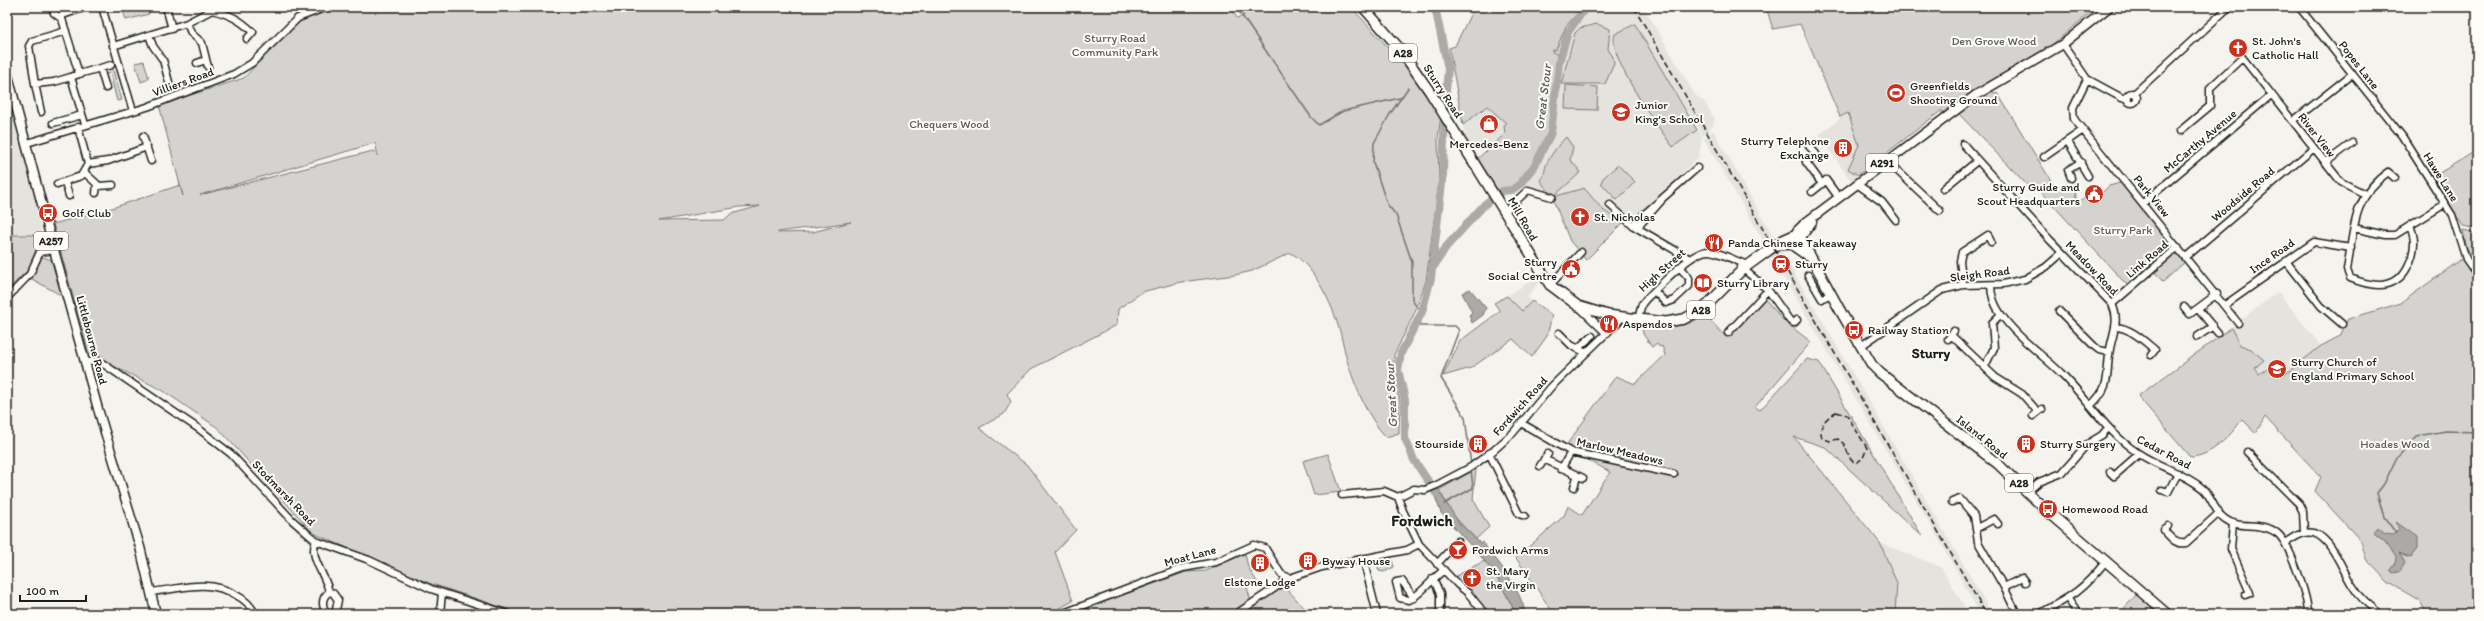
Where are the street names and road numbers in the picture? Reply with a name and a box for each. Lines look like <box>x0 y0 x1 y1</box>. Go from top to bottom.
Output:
street label: Popes Lane <box>2336 38 2382 92</box>
road number: A28 <box>1389 44 1417 62</box>
street label: Sturry Road <box>1420 61 1466 121</box>
street label: Villiers Road <box>150 64 216 100</box>
street label: McCarthy Avenue <box>2161 106 2239 176</box>
street label: River View <box>2295 110 2339 160</box>
street label: Hawe Lane <box>2420 150 2462 204</box>
road number: A291 <box>1866 154 1898 172</box>
street label: Woodside Road <box>2209 163 2278 225</box>
street label: Park View <box>2131 172 2173 220</box>
street label: Mill Road <box>1505 195 1541 244</box>
road number: A257 <box>34 232 68 250</box>
street label: Ince Road <box>2247 235 2297 276</box>
street label: Link Road <box>2123 237 2171 281</box>
street label: Meadow Road <box>2063 238 2122 299</box>
street label: High Street <box>1636 245 1689 295</box>
street label: Sleigh Road <box>1949 263 2011 285</box>
street label: Littlebourne Road <box>73 294 111 387</box>
road number: A28 <box>1687 301 1715 319</box>
street label: Fordwich Road <box>1490 373 1551 439</box>
street label: Island Road <box>1954 412 2011 462</box>
street label: Cedar Road <box>2134 432 2194 472</box>
street label: Marlow Meadows <box>1575 434 1665 468</box>
street label: Stodmarsh Road <box>249 457 319 529</box>
road number: A28 <box>2005 474 2033 492</box>
street label: Moat Lane <box>1163 542 1218 570</box>

